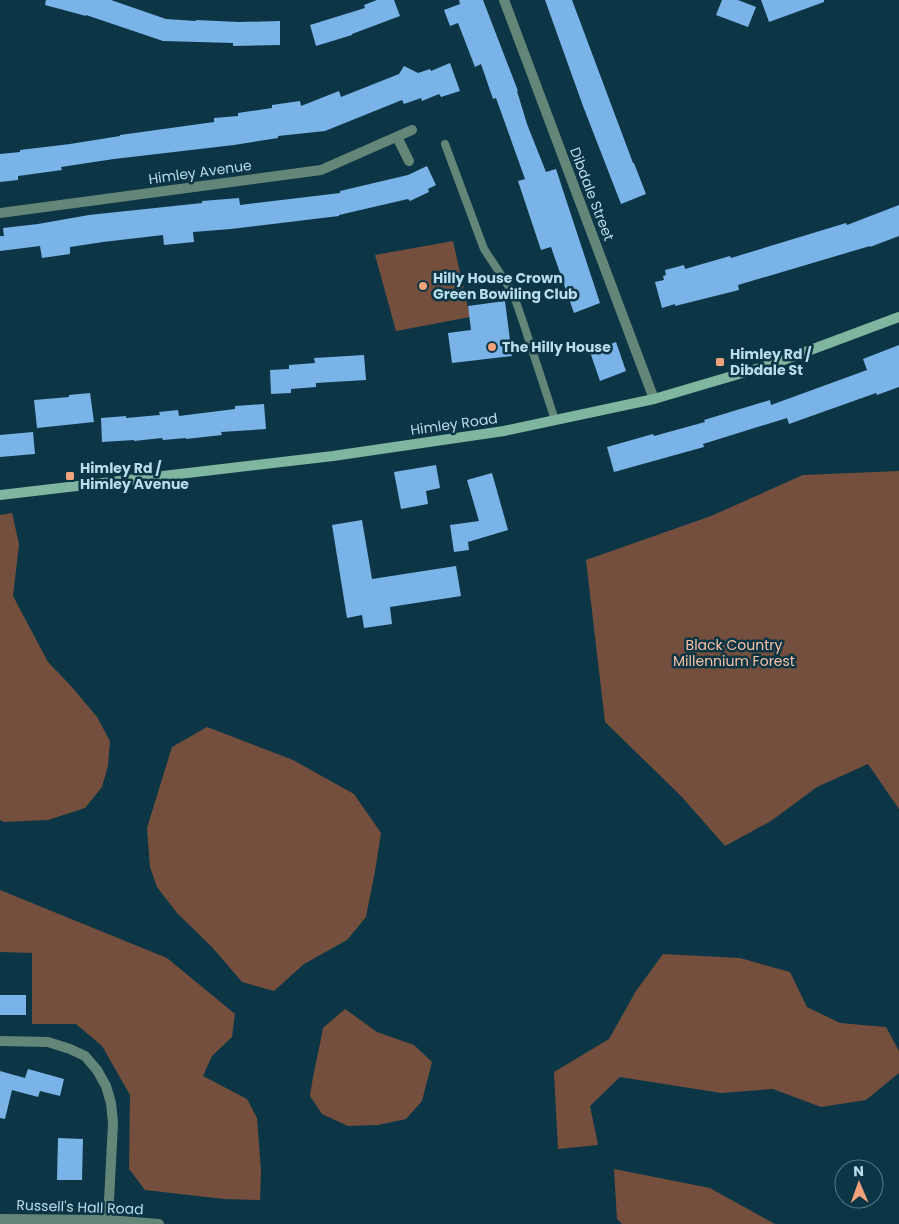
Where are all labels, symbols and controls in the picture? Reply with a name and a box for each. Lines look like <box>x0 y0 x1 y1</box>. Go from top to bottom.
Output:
street label: Dibdale Street <box>565 144 619 244</box>
street label: Himley Avenue <box>147 155 253 189</box>
place label: Hilly House Crown Green Bowiling Club <box>433 268 578 304</box>
marker: Hilly House Crown Green Bowiling Club <box>417 280 429 292</box>
place label: The Hilly House <box>502 337 611 357</box>
marker: The Hilly House <box>486 341 498 353</box>
place label: Himley Rd / Dibdale St <box>730 344 812 380</box>
marker: Himley Rd / Dibdale St <box>714 356 726 368</box>
street label: Himley Road <box>409 408 499 440</box>
place label: Himley Rd / Himley Avenue <box>80 458 189 494</box>
marker: Himley Rd / Himley Avenue <box>64 470 76 482</box>
park label: Black Country Millennium Forest <box>673 635 795 671</box>
north arrow <box>834 1159 884 1209</box>
text: N <box>853 1161 864 1181</box>
street label: Russell's Hall Road <box>16 1195 144 1219</box>

